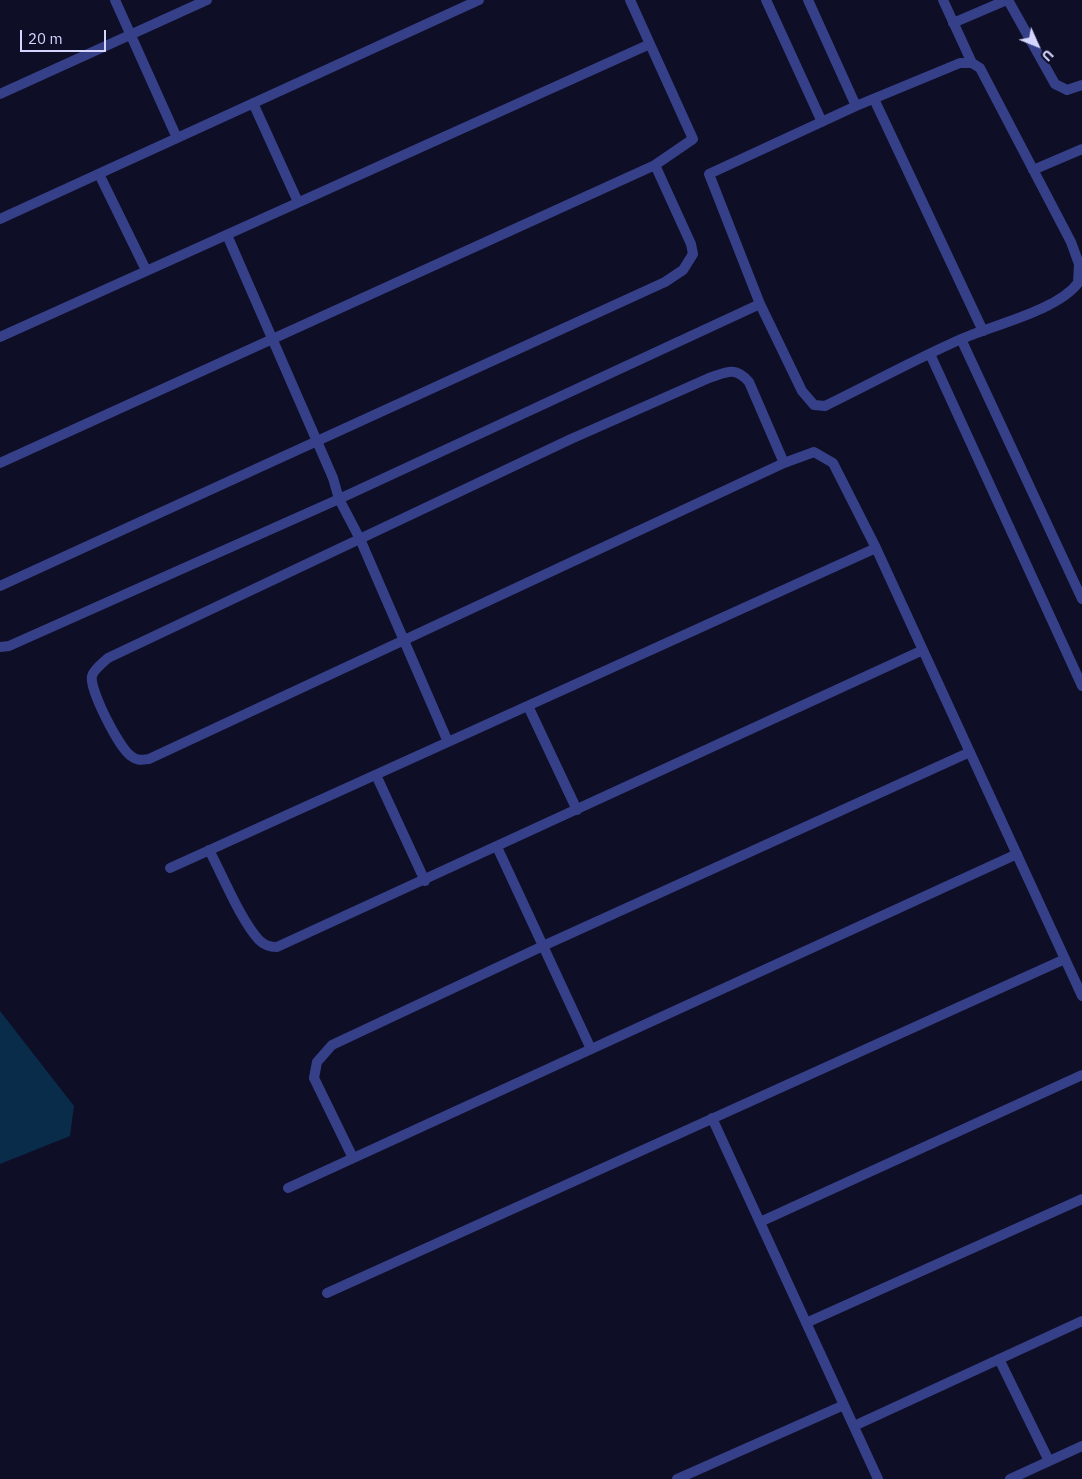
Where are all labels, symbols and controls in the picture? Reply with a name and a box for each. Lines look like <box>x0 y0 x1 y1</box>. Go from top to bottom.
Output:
scale bar <box>22 20 109 52</box>
north arrow <box>1012 20 1062 70</box>
text: 20 m <box>28 29 63 48</box>
text: U <box>1038 46 1058 65</box>

